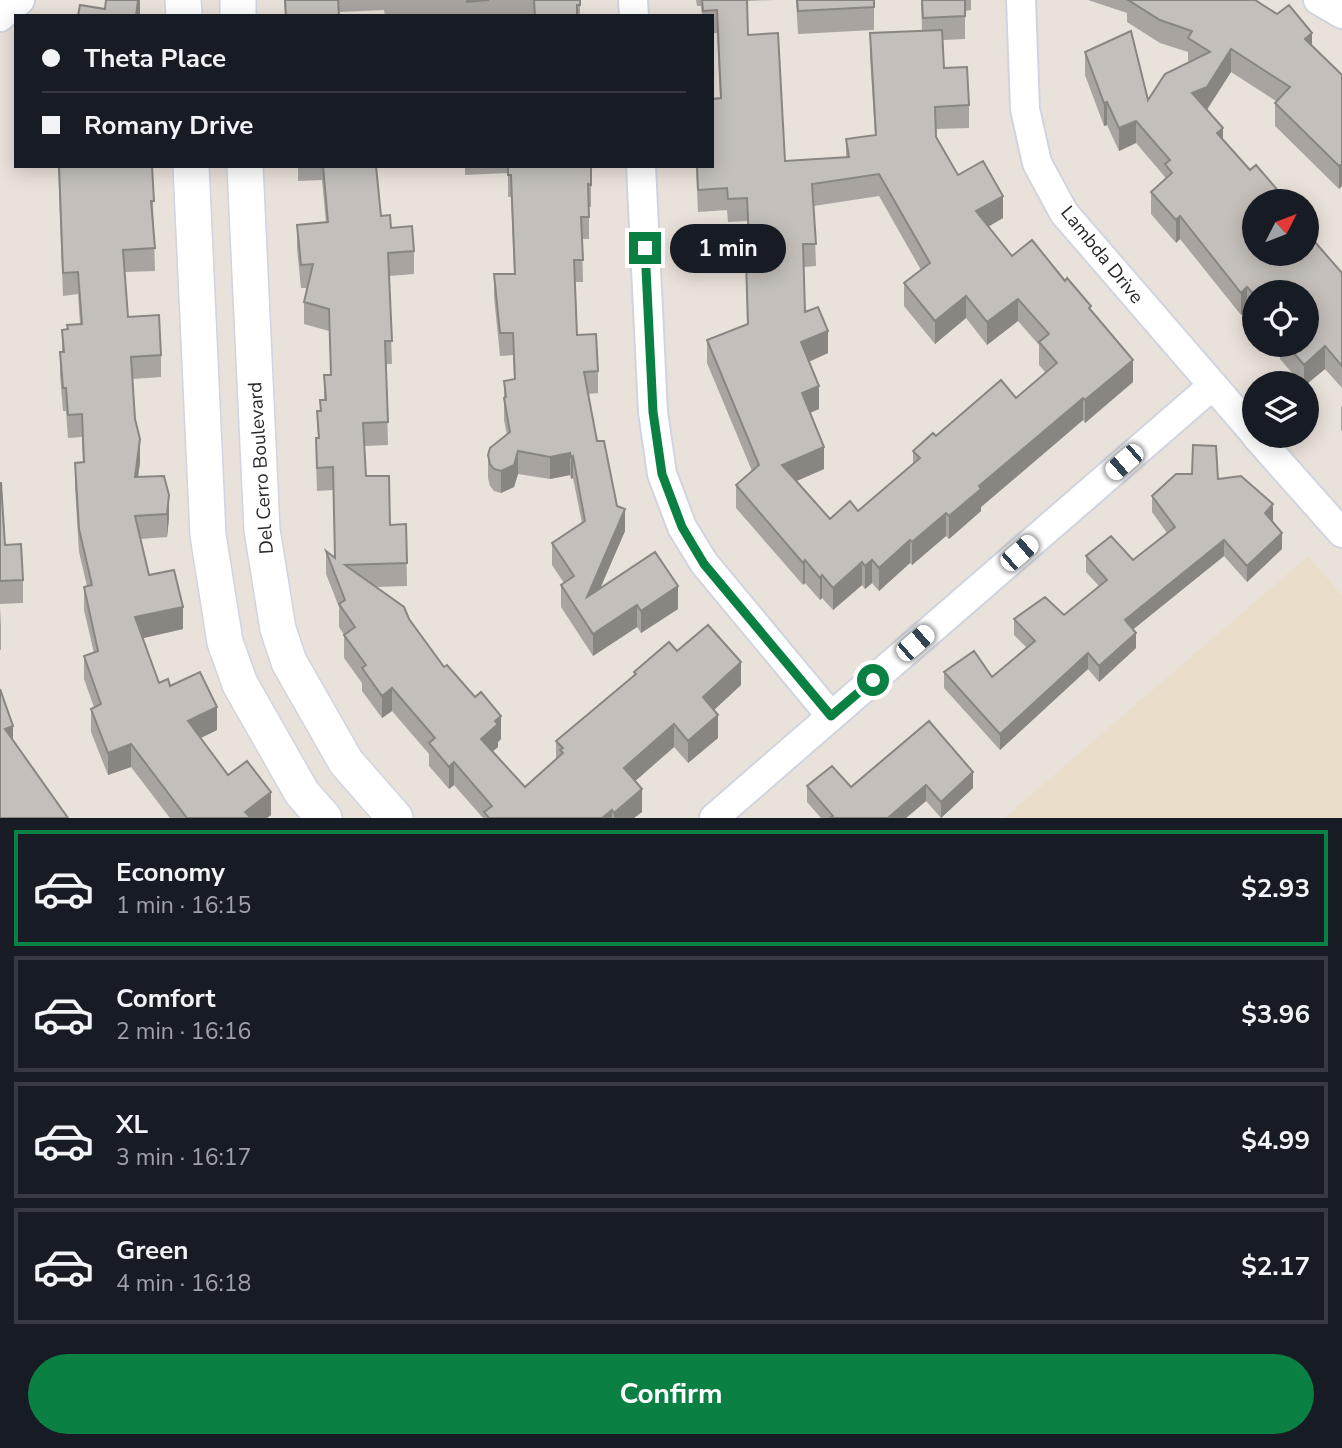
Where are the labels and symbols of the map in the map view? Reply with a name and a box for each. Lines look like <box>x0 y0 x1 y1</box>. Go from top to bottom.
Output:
north arrow <box>1242 189 1320 266</box>
street label: Lambda Drive <box>1055 201 1149 309</box>
callout: 1 min <box>670 224 785 272</box>
route end <box>629 232 661 264</box>
street label: Del Cerro Boulevard <box>242 381 280 555</box>
car <box>1102 440 1147 484</box>
car <box>997 531 1042 575</box>
car <box>893 621 938 665</box>
route start <box>857 664 889 696</box>

